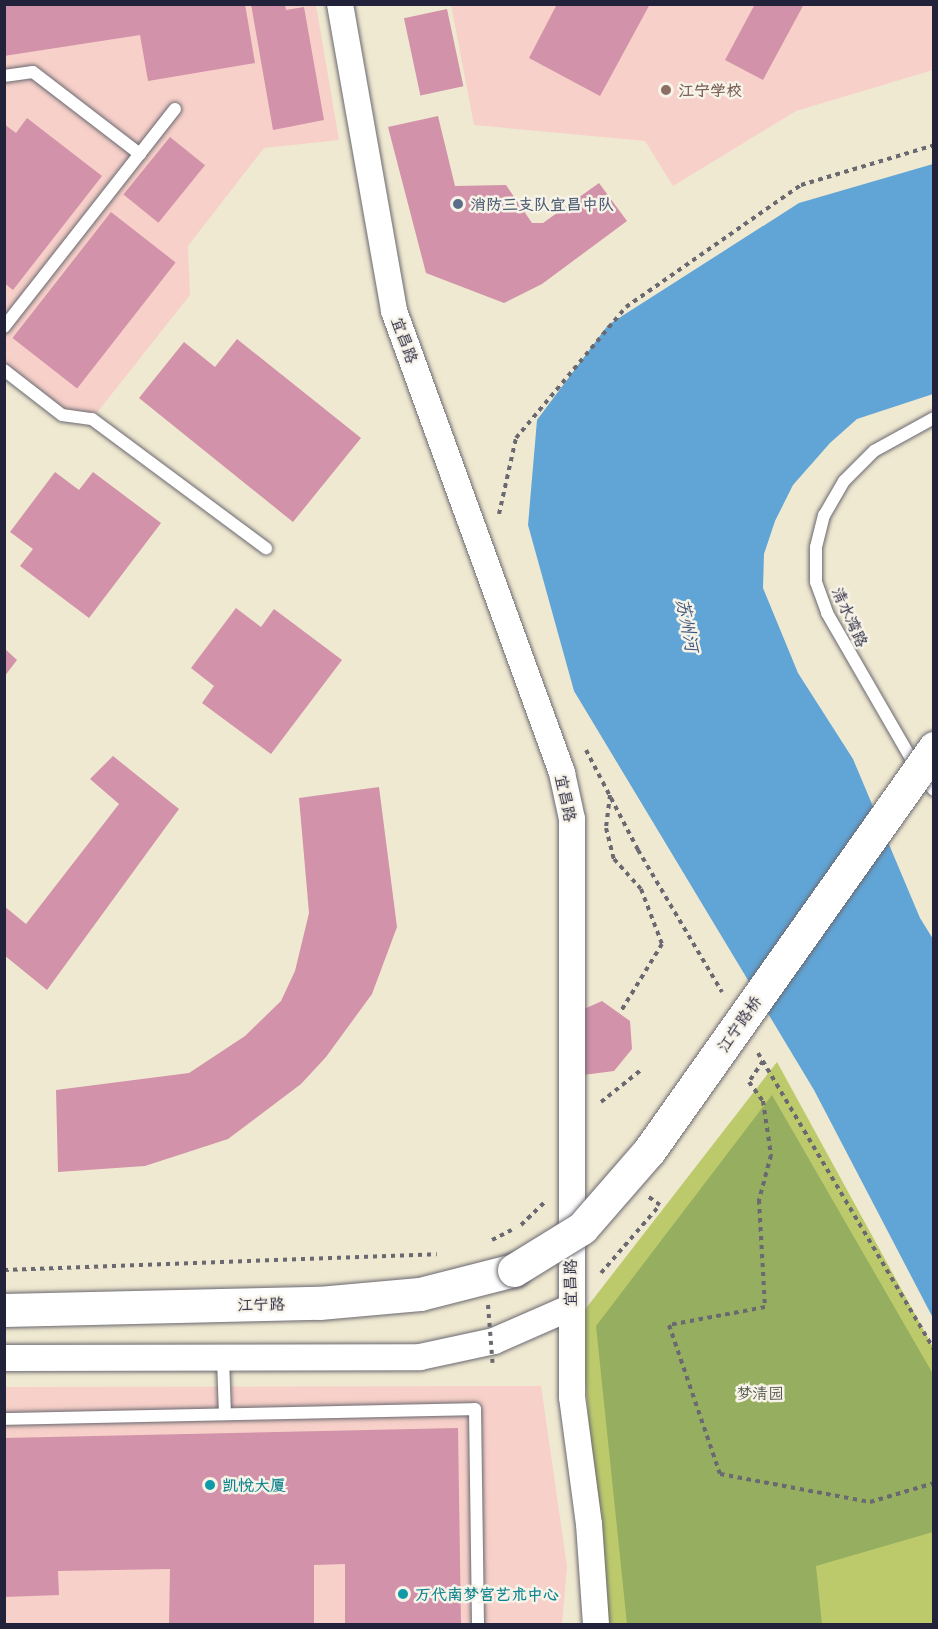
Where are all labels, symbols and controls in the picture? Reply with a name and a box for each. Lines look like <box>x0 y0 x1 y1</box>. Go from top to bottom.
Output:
place label: 江宁学校 <box>678 80 742 100</box>
marker: 江宁学校 <box>659 83 673 97</box>
place label: 消防三支队宜昌中队 <box>470 194 614 214</box>
marker: 消防三支队宜昌中队 <box>451 197 465 211</box>
street label: 宜昌路 <box>388 314 422 366</box>
street label: 清水湾路 <box>828 584 872 650</box>
water label: 苏州河 <box>672 596 704 654</box>
street label: 宜昌路 <box>552 773 580 823</box>
street label: 江宁路桥 <box>713 992 765 1056</box>
street label: 宜昌路 <box>560 1259 580 1307</box>
street label: 江宁路 <box>237 1294 285 1314</box>
park label: 梦清园 <box>736 1383 784 1403</box>
place label: 凯悦大厦 <box>222 1475 286 1495</box>
marker: 凯悦大厦 <box>203 1478 217 1492</box>
place label: 万代南梦宫艺术中心 <box>415 1584 559 1604</box>
marker: 万代南梦宫艺术中心 <box>396 1587 410 1601</box>

